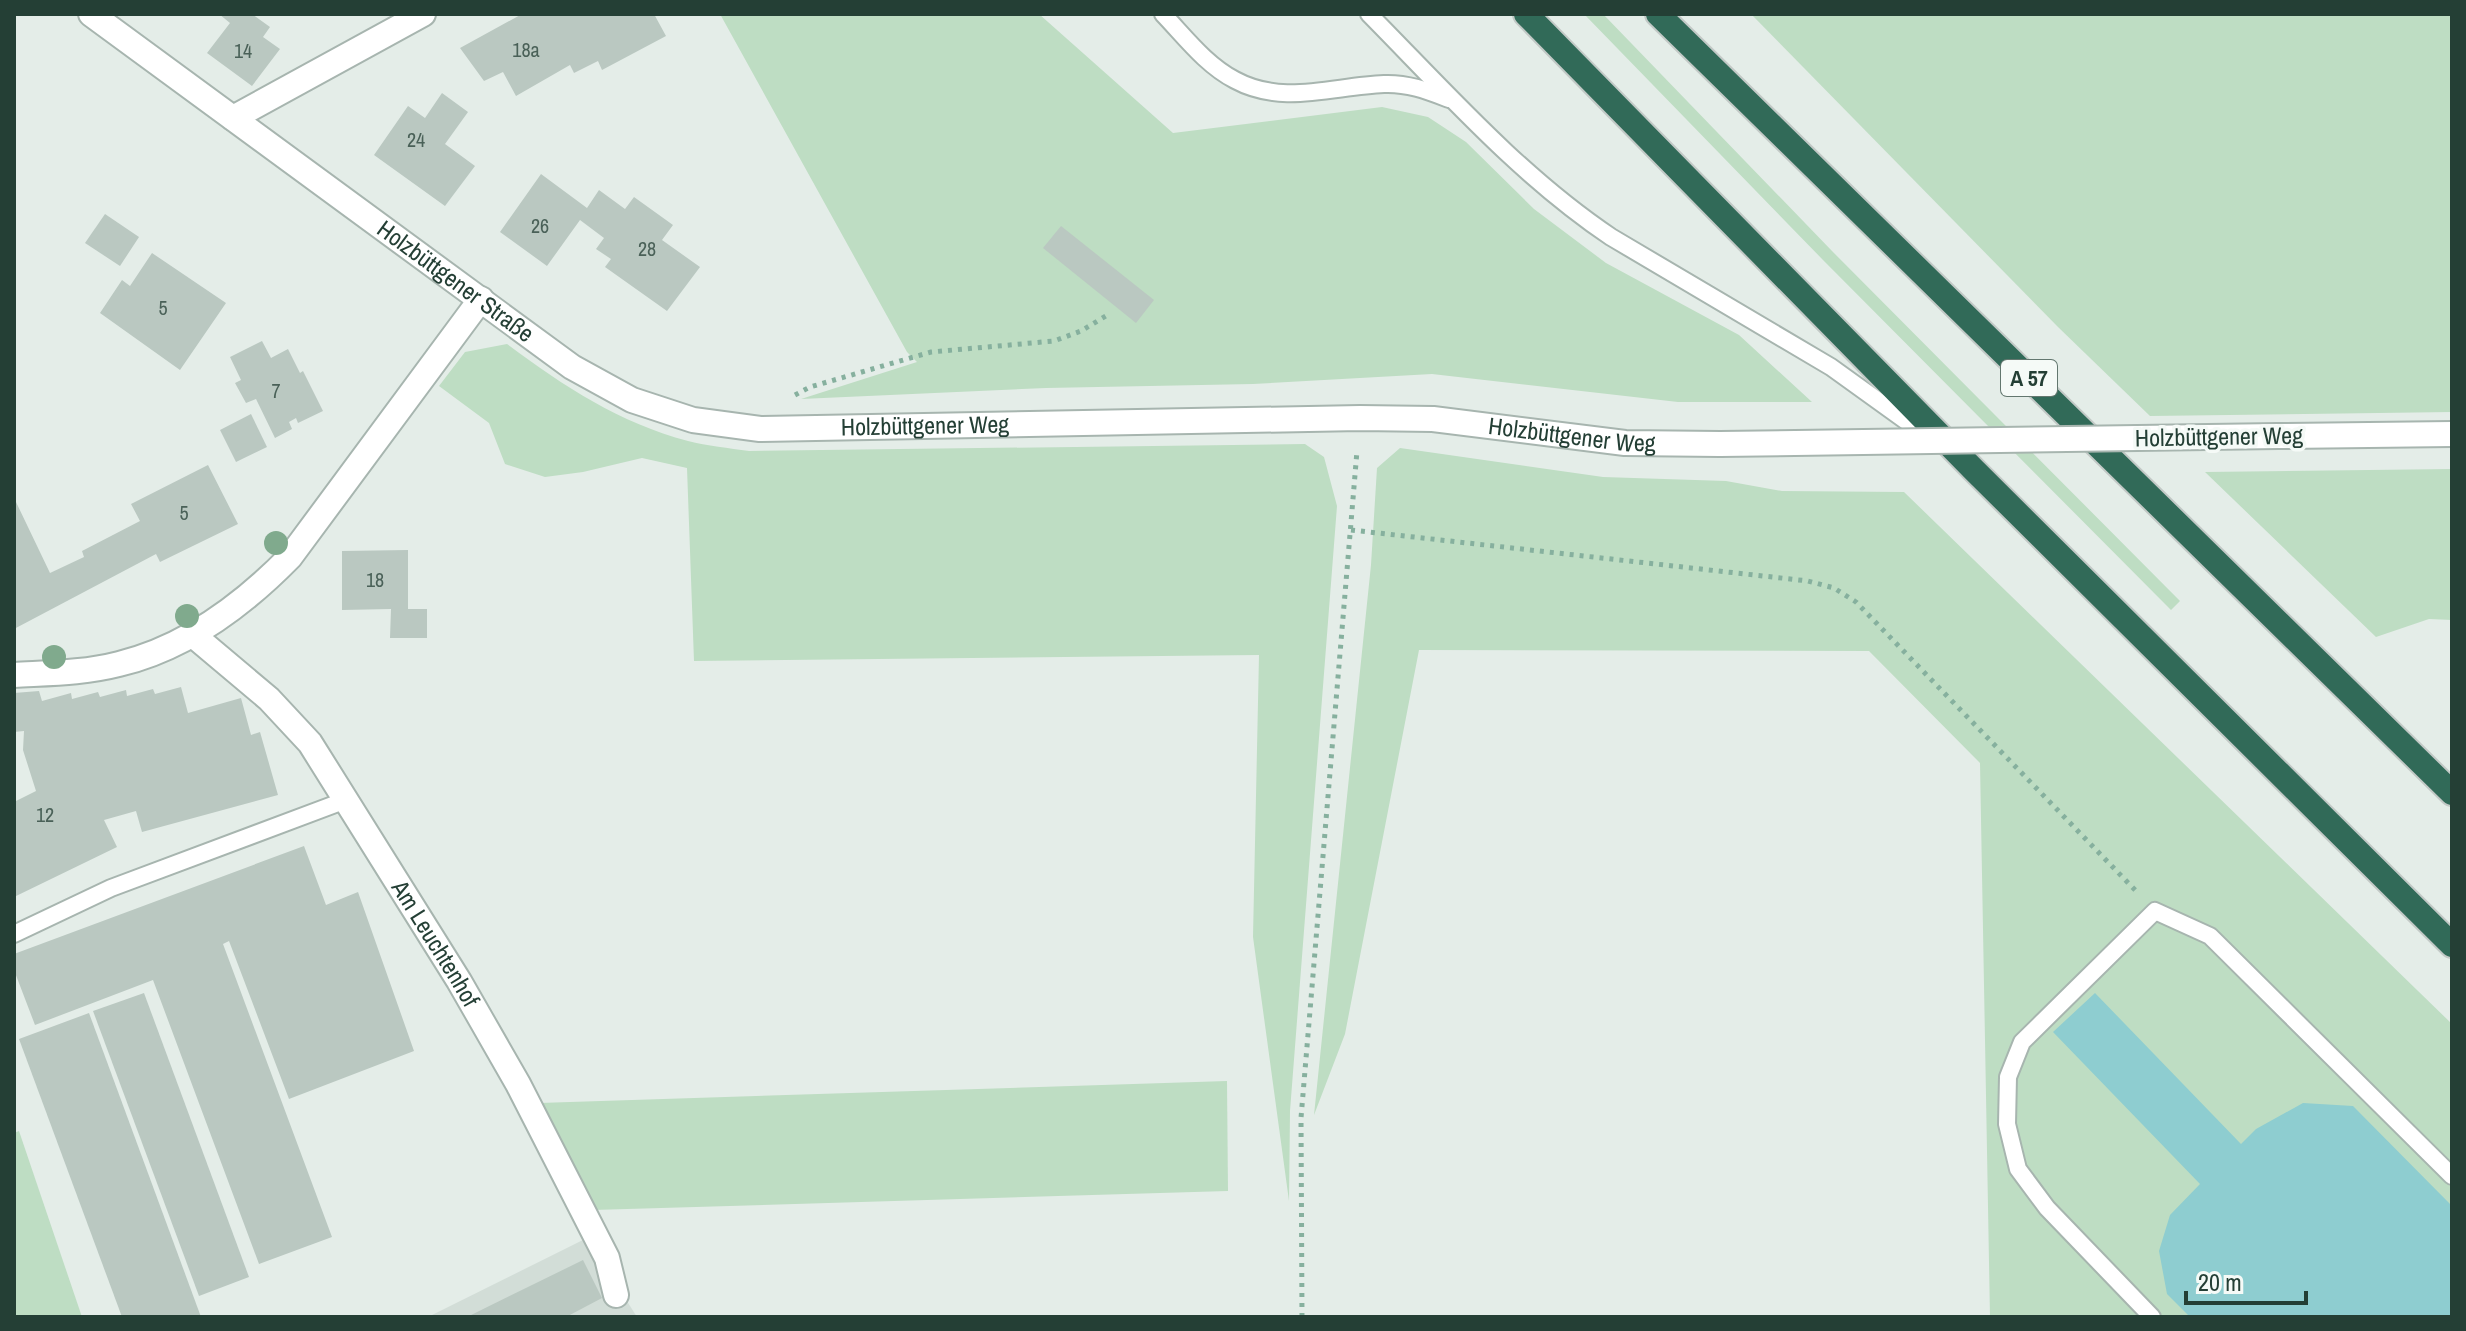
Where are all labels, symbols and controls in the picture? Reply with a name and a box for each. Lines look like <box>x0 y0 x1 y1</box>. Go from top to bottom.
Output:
house number: 18a <box>512 36 540 63</box>
house number: 14 <box>234 37 252 64</box>
house number: 24 <box>407 126 425 153</box>
street label: Holzbüttgener Straße <box>371 212 541 349</box>
house number: 26 <box>531 212 549 239</box>
house number: 28 <box>638 235 656 262</box>
house number: 5 <box>158 294 168 321</box>
road number: A 57 <box>2001 360 2057 396</box>
house number: 7 <box>271 377 281 404</box>
street label: Holzbüttgener Weg <box>841 407 1010 443</box>
street label: Holzbüttgener Weg <box>1487 409 1656 459</box>
street label: Holzbüttgener Weg <box>2135 419 2303 453</box>
house number: 5 <box>179 499 189 526</box>
house number: 18 <box>366 566 384 593</box>
house number: 12 <box>36 801 54 828</box>
street label: Am Leuchtenhof <box>384 873 488 1013</box>
scale bar <box>2186 1255 2306 1305</box>
text: 20 m <box>2198 1266 2242 1298</box>

